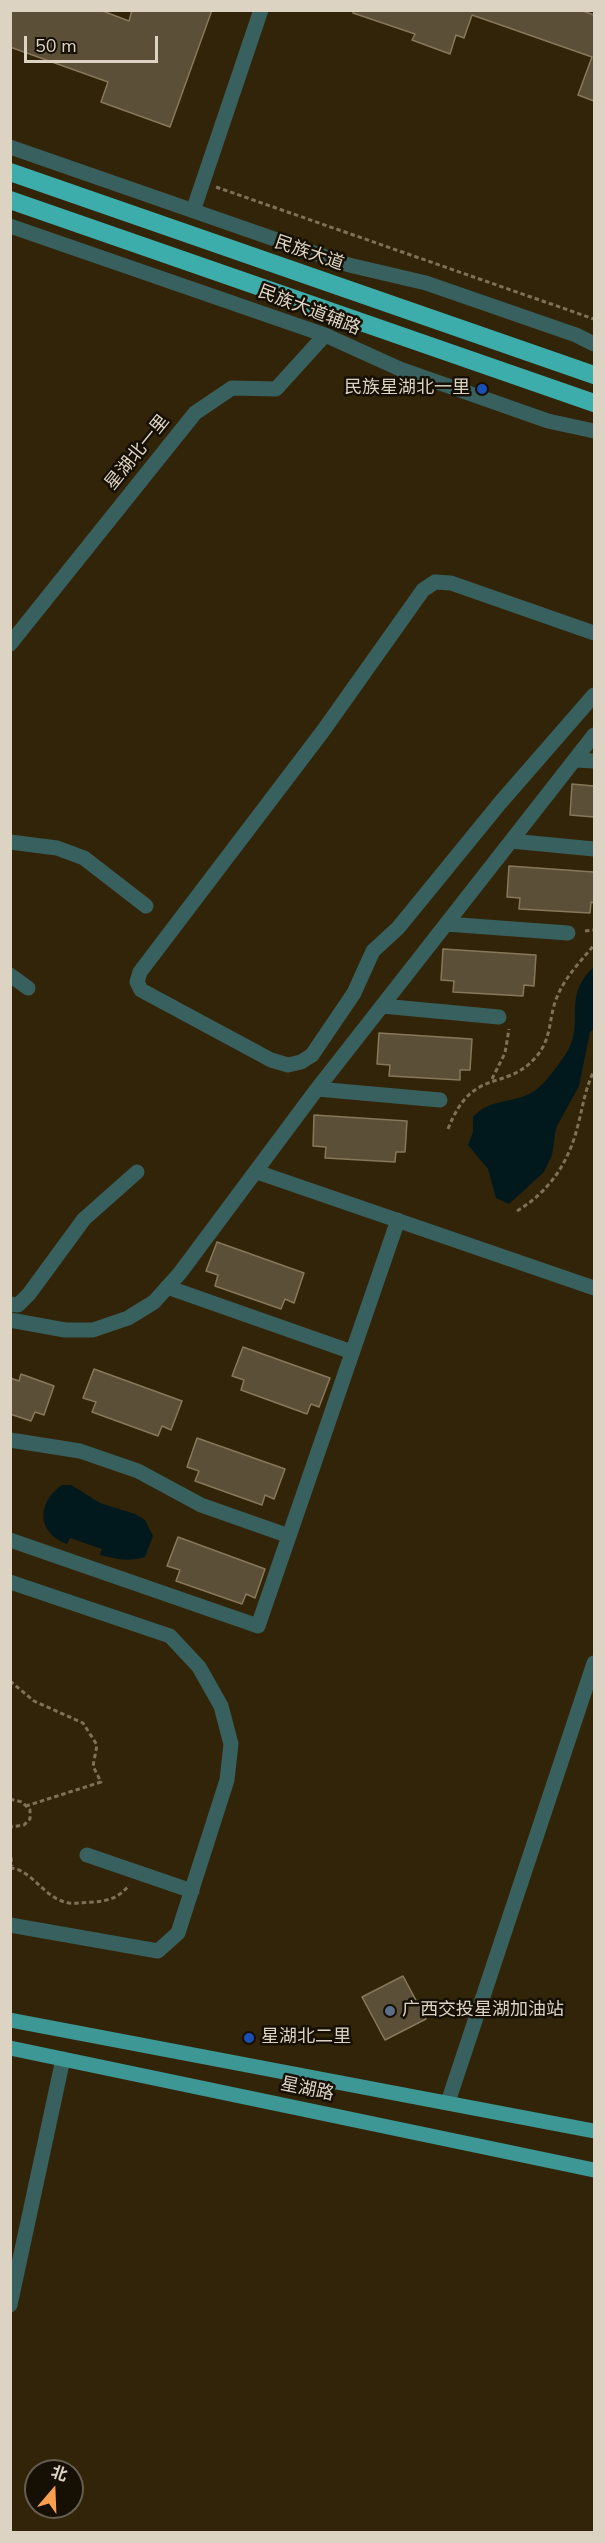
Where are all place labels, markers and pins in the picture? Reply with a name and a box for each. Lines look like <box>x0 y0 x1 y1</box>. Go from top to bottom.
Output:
place label: 民族星湖北一里 <box>344 378 470 400</box>
marker: 民族星湖北一里 <box>475 382 489 396</box>
place label: 广西交投星湖加油站 <box>402 2000 564 2022</box>
marker: 广西交投星湖加油站 <box>383 2004 397 2018</box>
place label: 星湖北二里 <box>261 2027 351 2049</box>
marker: 星湖北二里 <box>242 2031 256 2045</box>

